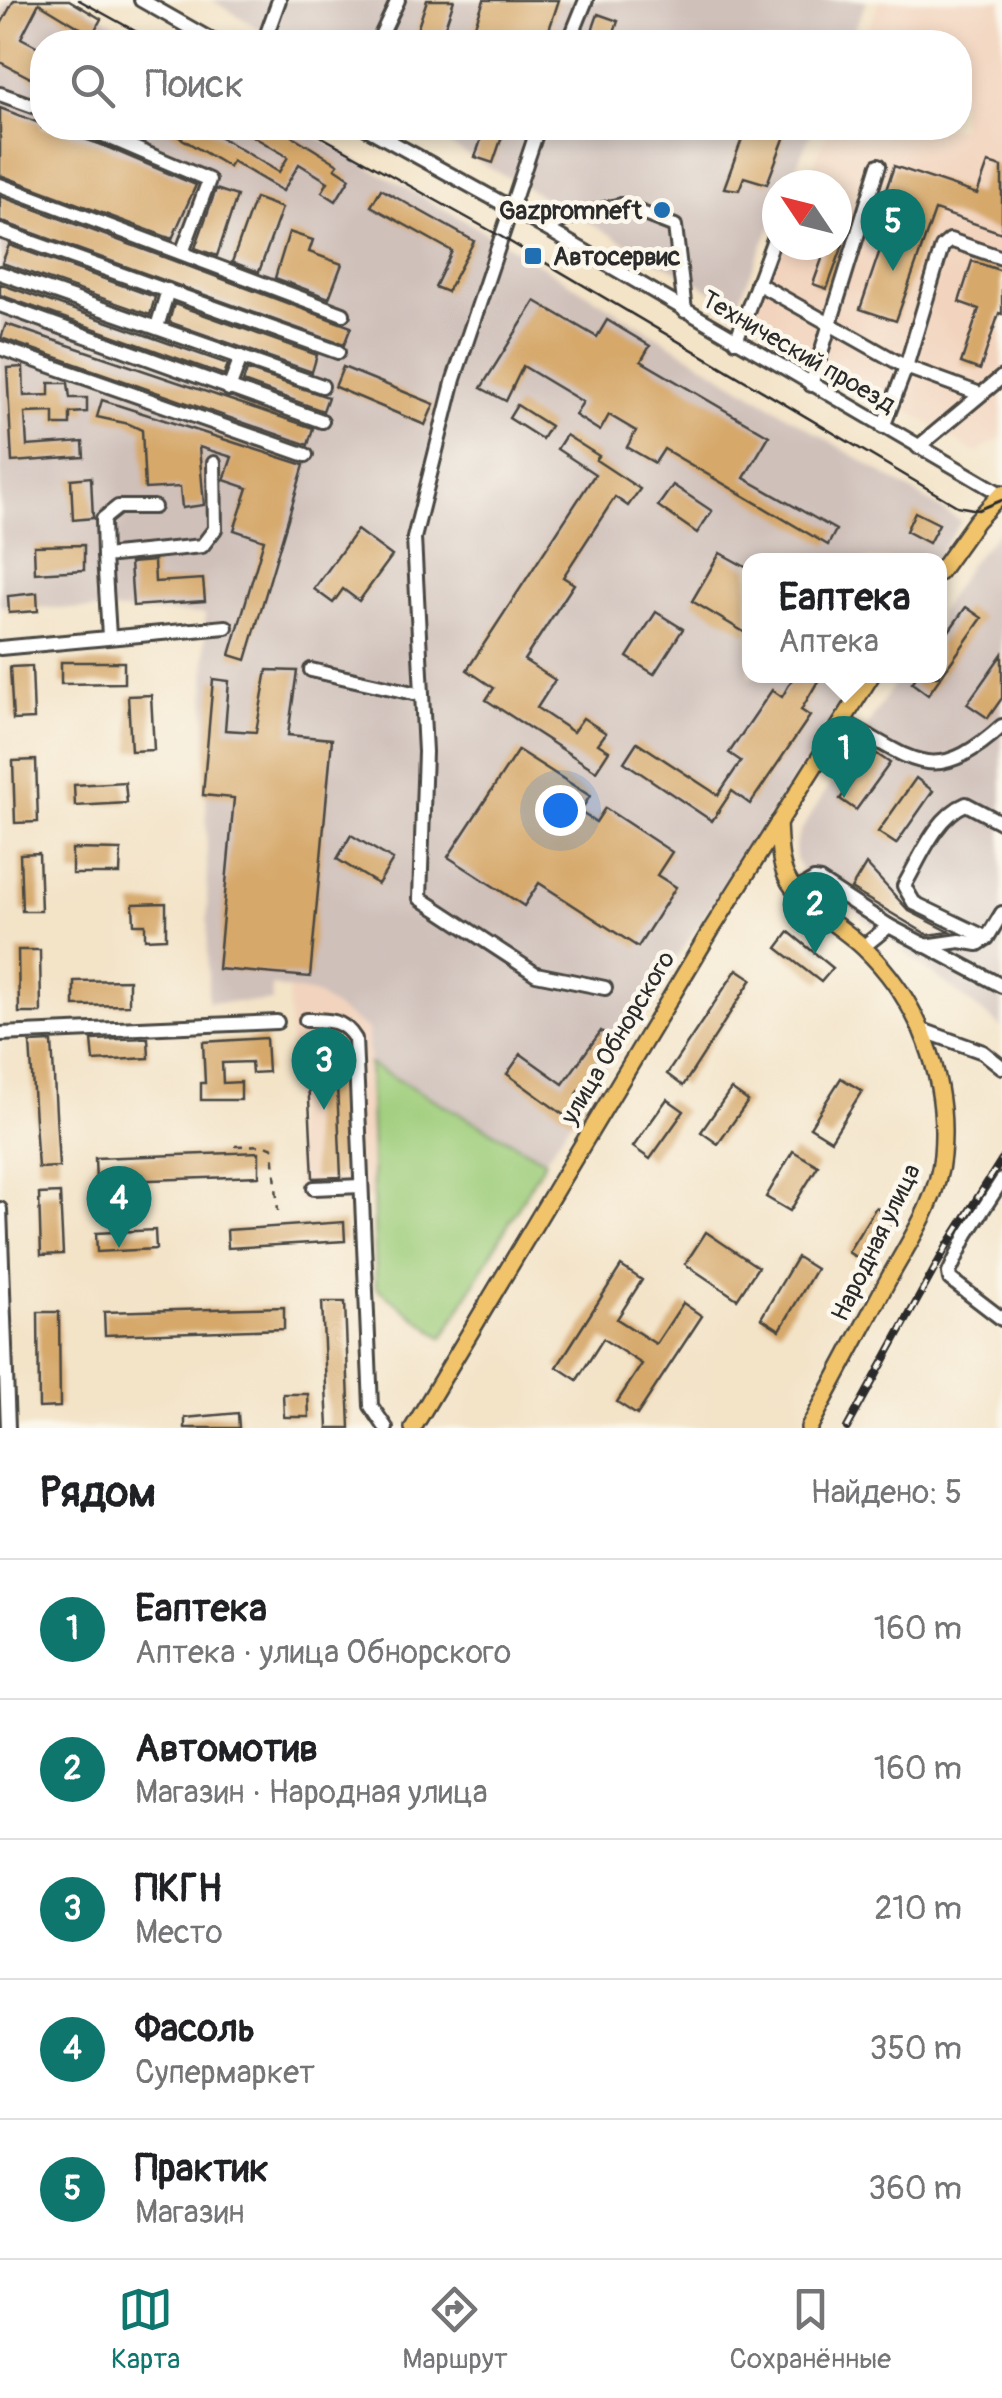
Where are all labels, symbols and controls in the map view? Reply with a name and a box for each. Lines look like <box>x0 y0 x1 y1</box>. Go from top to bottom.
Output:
search box <box>30 30 972 140</box>
icon: search <box>65 58 120 113</box>
text: Поиск <box>145 61 244 109</box>
north arrow <box>762 170 852 260</box>
pin: 5 <box>860 188 926 271</box>
place label: Gazpromneft <box>499 196 643 227</box>
marker: Gazpromneft <box>651 199 673 221</box>
place label: Автосервис <box>553 242 681 273</box>
marker: Автосервис <box>522 245 544 267</box>
street label: Технический проезд <box>696 284 901 420</box>
popup <box>742 553 947 683</box>
text: Еаптека <box>779 574 910 622</box>
text: Аптека <box>779 622 879 662</box>
pin: 1 <box>812 716 876 798</box>
your location <box>535 785 586 836</box>
pin: 2 <box>782 872 848 954</box>
street label: улица Обнорского <box>554 946 682 1131</box>
pin: 3 <box>292 1028 356 1110</box>
street label: Народная улица <box>825 1159 928 1326</box>
pin: 4 <box>86 1166 152 1248</box>
text: Рядом <box>40 1467 156 1519</box>
text: Найдено: 5 <box>811 1473 962 1513</box>
text: Еаптека <box>135 1585 267 1633</box>
text: 1 <box>66 1609 79 1649</box>
text: 160 m <box>874 1609 962 1649</box>
text: Аптека · улица Обнорского <box>135 1633 511 1673</box>
text: Автомотив <box>135 1725 318 1773</box>
text: 2 <box>64 1749 81 1789</box>
text: 160 m <box>874 1749 962 1789</box>
text: Магазин · Народная улица <box>135 1773 488 1813</box>
text: ПКГН <box>135 1865 222 1913</box>
text: 3 <box>64 1889 81 1929</box>
text: 210 m <box>874 1889 962 1929</box>
text: Место <box>135 1913 223 1953</box>
text: Фасоль <box>135 2005 255 2053</box>
text: 4 <box>63 2029 82 2069</box>
text: 350 m <box>870 2029 962 2069</box>
text: Супермаркет <box>135 2053 315 2093</box>
text: Практик <box>135 2145 269 2193</box>
text: 5 <box>64 2169 81 2209</box>
text: 360 m <box>868 2169 962 2209</box>
text: Магазин <box>135 2193 244 2233</box>
tab: Карта <box>111 2282 180 2377</box>
tab: Маршрут <box>402 2282 508 2377</box>
tab: Сохранённые <box>730 2282 891 2377</box>

